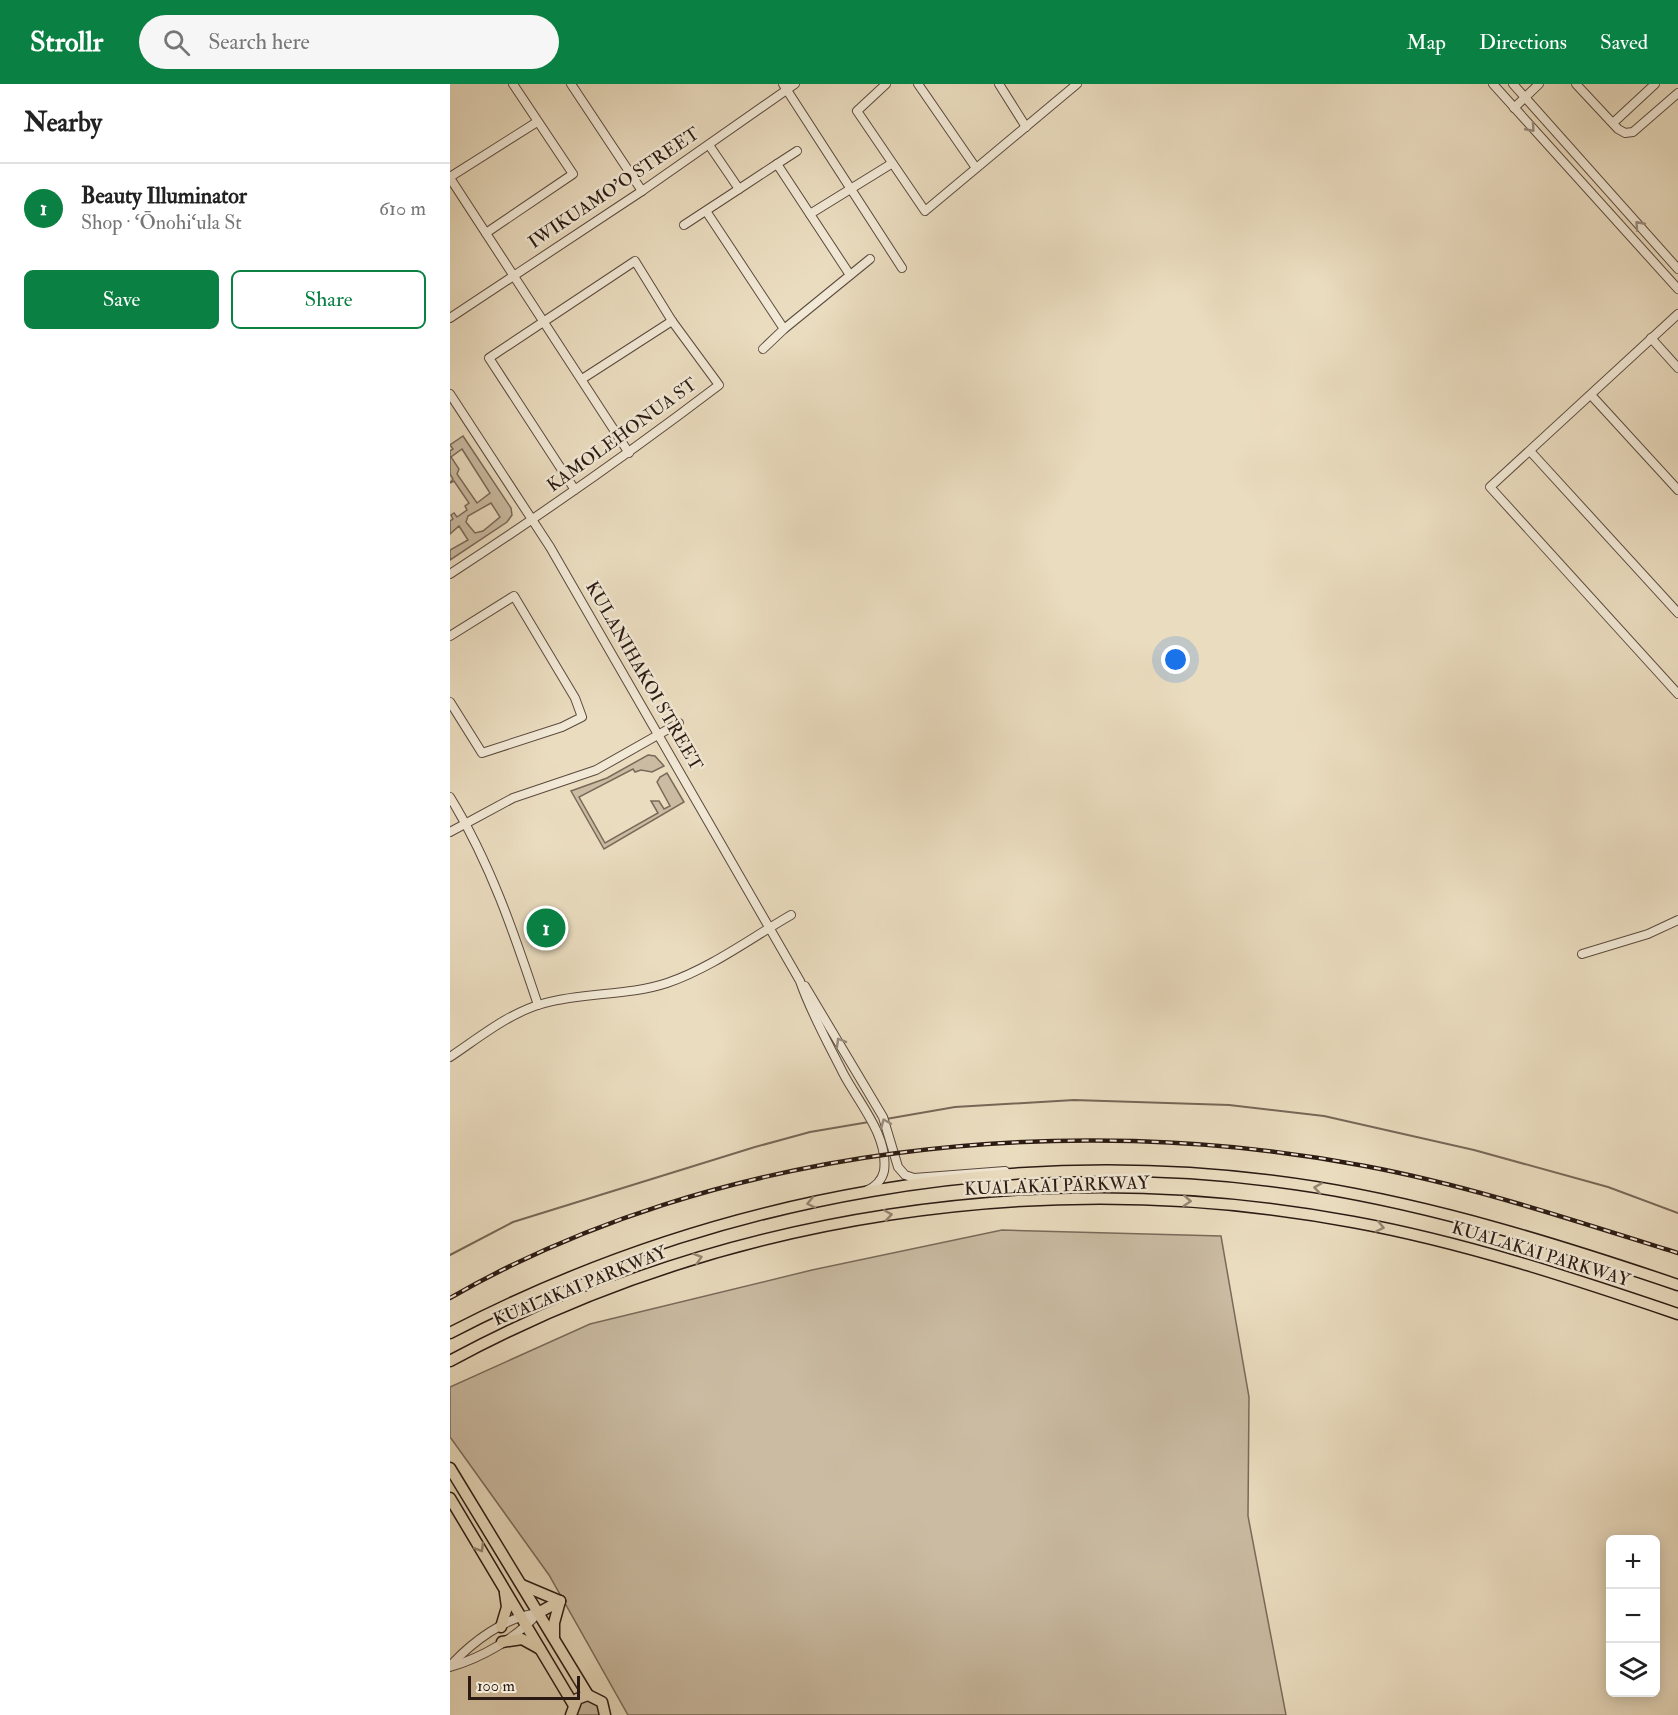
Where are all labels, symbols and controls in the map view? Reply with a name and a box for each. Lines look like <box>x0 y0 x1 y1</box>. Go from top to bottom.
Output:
search box <box>139 15 559 69</box>
text: Strollr <box>30 25 103 60</box>
icon: search <box>160 26 193 59</box>
text: Search here <box>208 28 310 56</box>
text: Map <box>1406 29 1446 56</box>
text: Directions <box>1479 29 1567 56</box>
text: Saved <box>1600 29 1648 56</box>
text: Nearby <box>24 107 102 139</box>
one-way arrow <box>1524 121 1535 132</box>
street label: IWIKUAMO'O STREET <box>524 122 704 254</box>
text: Beauty Illuminator <box>81 182 247 210</box>
text: 1 <box>40 196 47 221</box>
text: 610 m <box>379 196 426 221</box>
text: Shop · ‘Ōnohi‘ula St <box>81 210 242 235</box>
one-way arrow <box>1635 222 1646 232</box>
button: Save <box>24 270 219 329</box>
button: Share <box>231 270 426 329</box>
street label: KAMOLEHONUA ST <box>542 372 702 497</box>
street label: KULANIHAKOI STREET <box>580 577 708 775</box>
your location <box>1161 645 1190 674</box>
pin: 1 <box>526 906 566 950</box>
one-way arrow <box>835 1037 847 1048</box>
one-way arrow <box>880 1119 892 1130</box>
street label: KUALAKAI PARKWAY <box>964 1171 1151 1201</box>
one-way arrow <box>1313 1182 1323 1195</box>
one-way arrow <box>1182 1194 1191 1207</box>
one-way arrow <box>806 1195 816 1208</box>
one-way arrow <box>883 1209 892 1221</box>
street label: KUALAKAI PARKWAY <box>1449 1216 1634 1292</box>
one-way arrow <box>1374 1220 1384 1233</box>
street label: KUALAKAI PARKWAY <box>490 1240 671 1331</box>
one-way arrow <box>692 1253 703 1265</box>
map controls <box>1606 1535 1660 1697</box>
button: + <box>1606 1535 1660 1589</box>
one-way arrow <box>473 1542 484 1552</box>
button: − <box>1606 1589 1660 1643</box>
button: layers <box>1606 1643 1660 1697</box>
scale bar <box>468 1673 580 1700</box>
text: 100 m <box>477 1676 515 1696</box>

